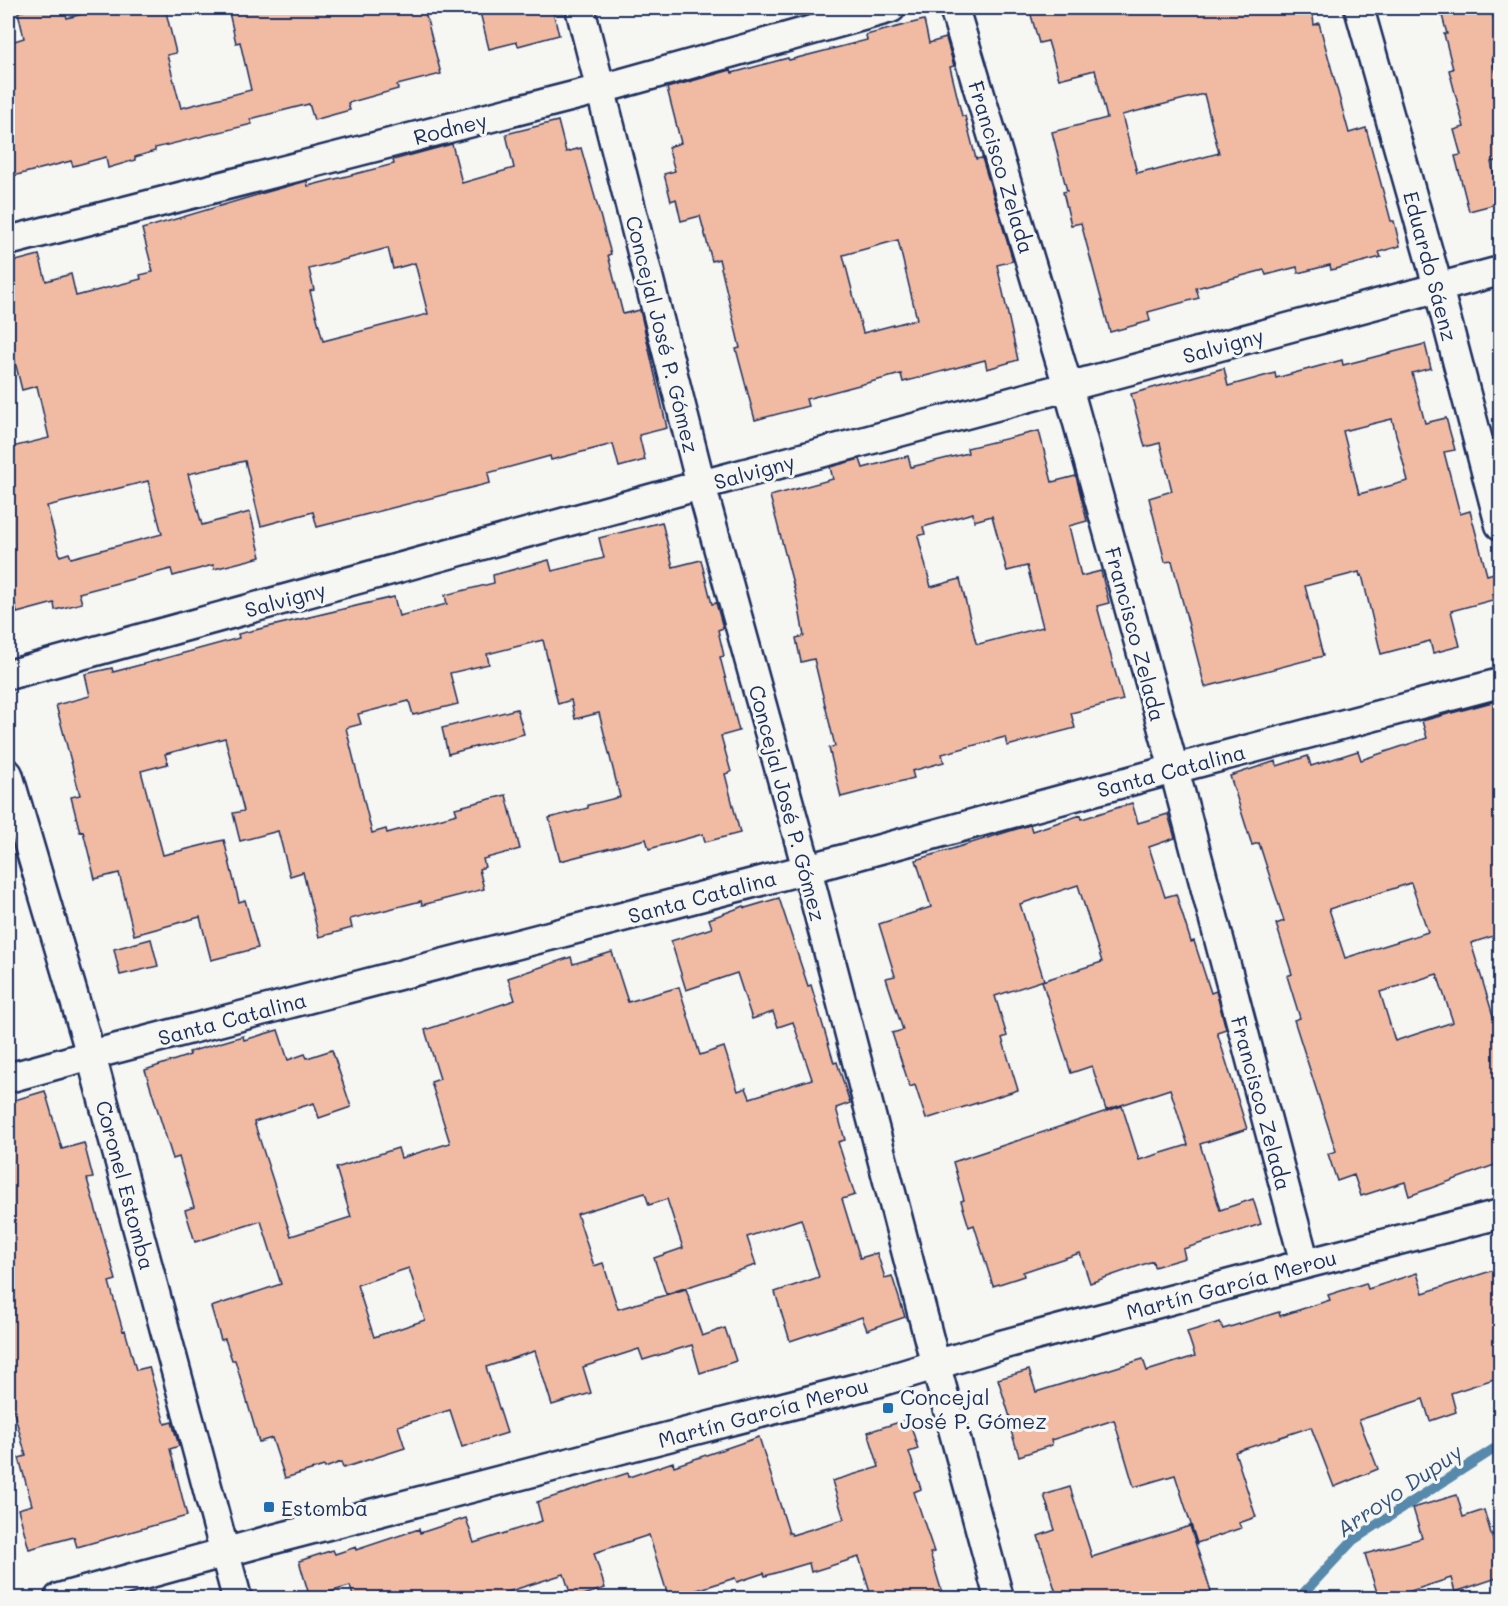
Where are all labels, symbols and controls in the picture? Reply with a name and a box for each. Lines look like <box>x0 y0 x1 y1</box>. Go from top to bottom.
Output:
street label: Francisco Zelada <box>963 77 1041 257</box>
street label: Rodney <box>410 106 490 150</box>
street label: Eduardo Sáenz <box>1398 188 1464 344</box>
street label: Concejal José P. Gómez <box>620 213 706 455</box>
street label: Salvigny <box>1180 321 1266 369</box>
street label: Salvigny <box>711 447 797 495</box>
street label: Francisco Zelada <box>1100 544 1172 724</box>
street label: Salvigny <box>242 575 328 623</box>
street label: Concejal José P. Gómez <box>743 682 833 924</box>
street label: Santa Catalina <box>1094 737 1248 803</box>
street label: Santa Catalina <box>625 863 779 929</box>
street label: Santa Catalina <box>155 985 309 1051</box>
street label: Francisco Zelada <box>1226 1013 1298 1193</box>
street label: Coronel Estomba <box>90 1097 162 1273</box>
street label: Martín García Merou <box>1123 1243 1339 1325</box>
street label: Martín García Merou <box>655 1371 871 1453</box>
place label: Concejal José P. Gómez <box>900 1383 1047 1434</box>
marker: Concejal José P. Gómez <box>881 1401 895 1415</box>
water label: Arroyo Dupuy <box>1330 1437 1468 1543</box>
place label: Estomba <box>281 1494 368 1521</box>
marker: Estomba <box>262 1500 276 1514</box>

